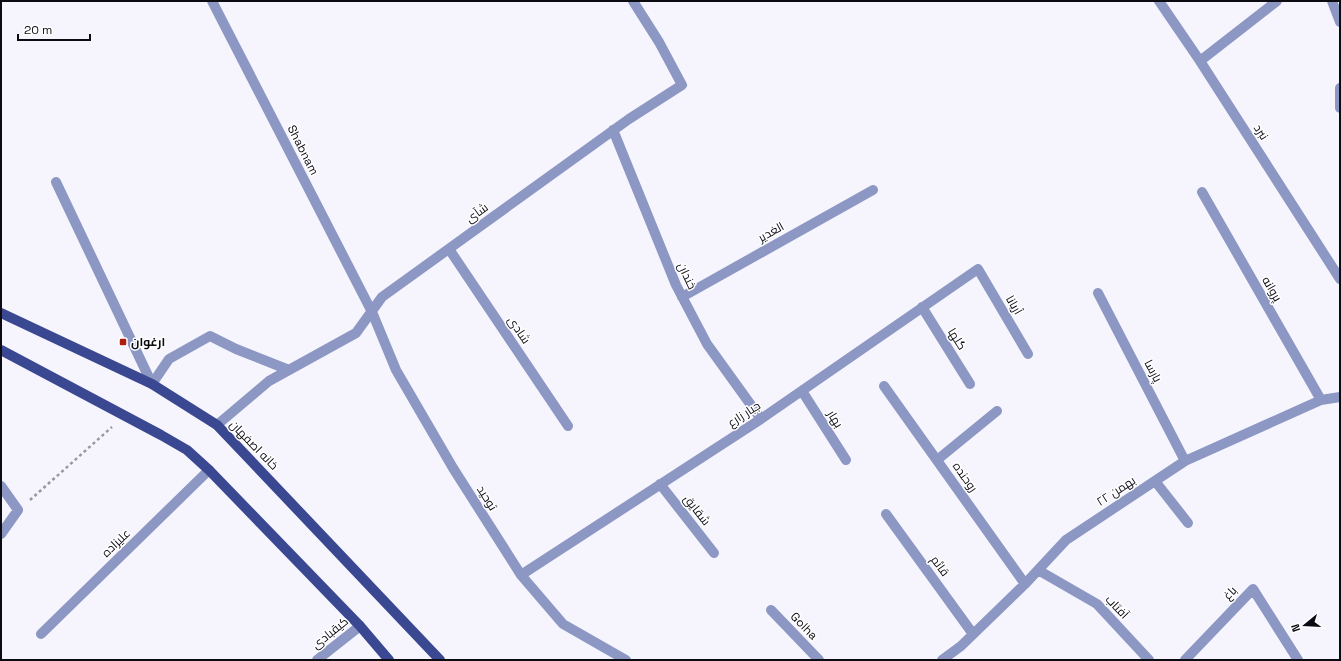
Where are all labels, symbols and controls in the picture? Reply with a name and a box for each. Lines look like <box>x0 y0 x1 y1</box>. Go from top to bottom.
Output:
scale bar <box>18 16 90 42</box>
text: 20 m <box>24 22 52 38</box>
street label: نبرد <box>1250 121 1272 143</box>
street label: Shabnam <box>284 122 322 178</box>
street label: شآی <box>463 199 492 227</box>
street label: الغدیر <box>754 218 787 246</box>
street label: خندان <box>674 260 700 292</box>
street label: پروانه <box>1258 273 1286 306</box>
street label: آریانا <box>1002 292 1026 318</box>
street label: شادی <box>504 313 534 347</box>
street label: گلها <box>944 325 970 353</box>
place label: ارغوان <box>131 334 165 350</box>
marker: ارغوان <box>118 337 128 347</box>
street label: پارسا <box>1140 357 1166 386</box>
street label: جبار زارع <box>724 397 764 431</box>
street label: بهار <box>823 406 847 431</box>
street label: خانه اصفهان <box>226 417 282 473</box>
street label: روحنده <box>949 459 981 495</box>
street label: ۲۲ بهمن <box>1093 472 1139 510</box>
street label: توحید <box>473 482 501 514</box>
street label: شقایق <box>680 491 714 529</box>
street label: علیزاده <box>98 525 134 561</box>
street label: قائم <box>927 552 953 580</box>
street label: باغ <box>1220 583 1240 603</box>
street label: آفتاب <box>1102 592 1133 623</box>
north arrow <box>1285 605 1325 645</box>
street label: Golha <box>787 609 821 643</box>
street label: کیقبادی <box>309 613 351 653</box>
text: N <box>1288 622 1303 634</box>

